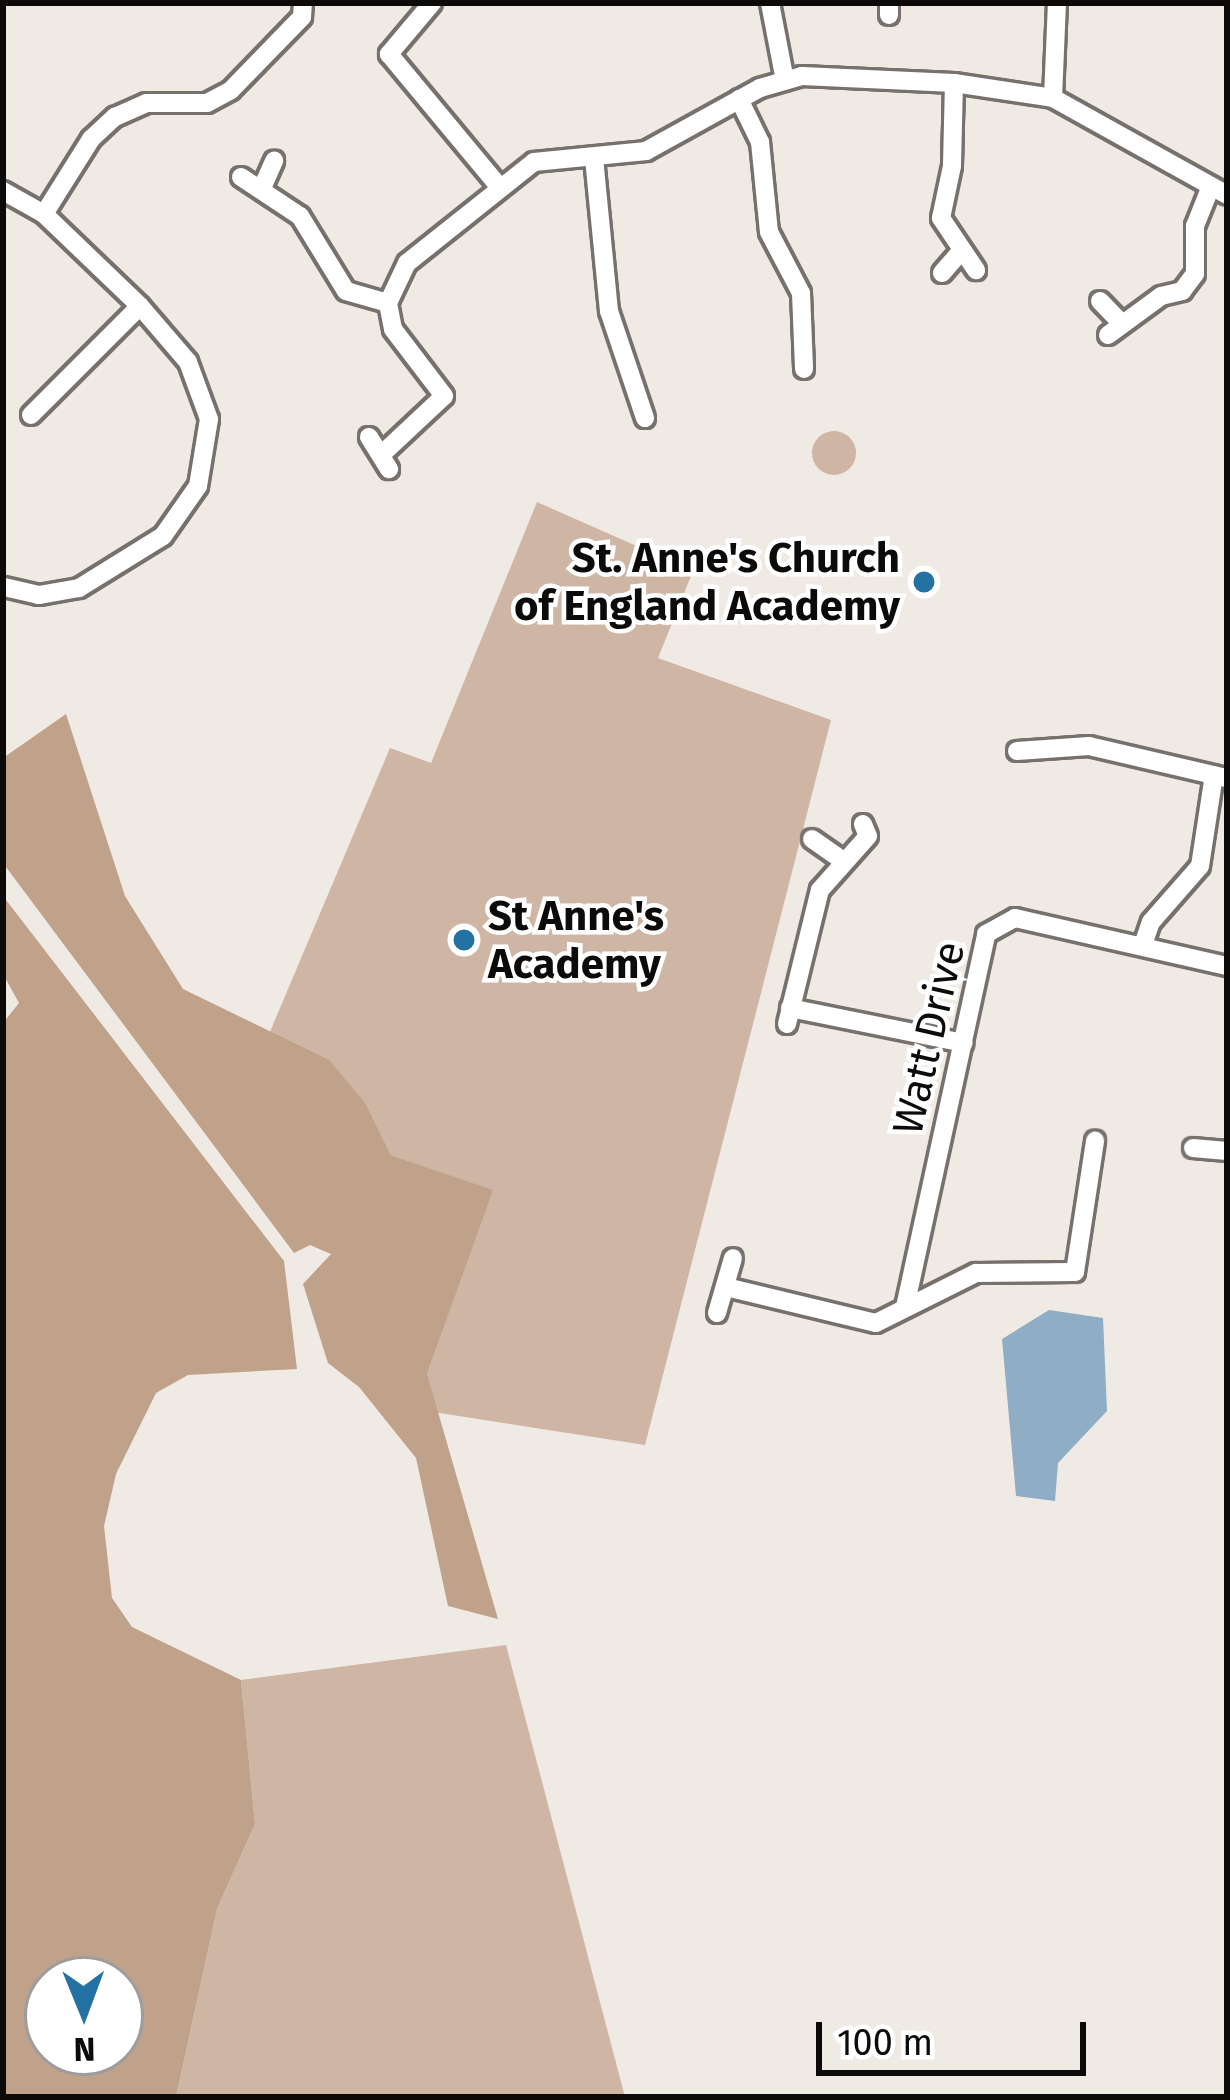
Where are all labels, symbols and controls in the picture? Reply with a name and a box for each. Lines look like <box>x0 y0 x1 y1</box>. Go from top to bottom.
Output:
place label: St. Anne's Church of England Academy <box>514 533 900 632</box>
marker: St. Anne's Church of England Academy <box>911 569 937 595</box>
place label: St Anne's Academy <box>488 891 664 990</box>
marker: St Anne's Academy <box>451 927 477 953</box>
street label: Watt Drive <box>882 937 976 1139</box>
north arrow <box>24 1956 144 2076</box>
scale bar <box>822 1998 1092 2072</box>
text: 100 m <box>837 2021 933 2065</box>
text: N <box>73 2029 96 2069</box>

